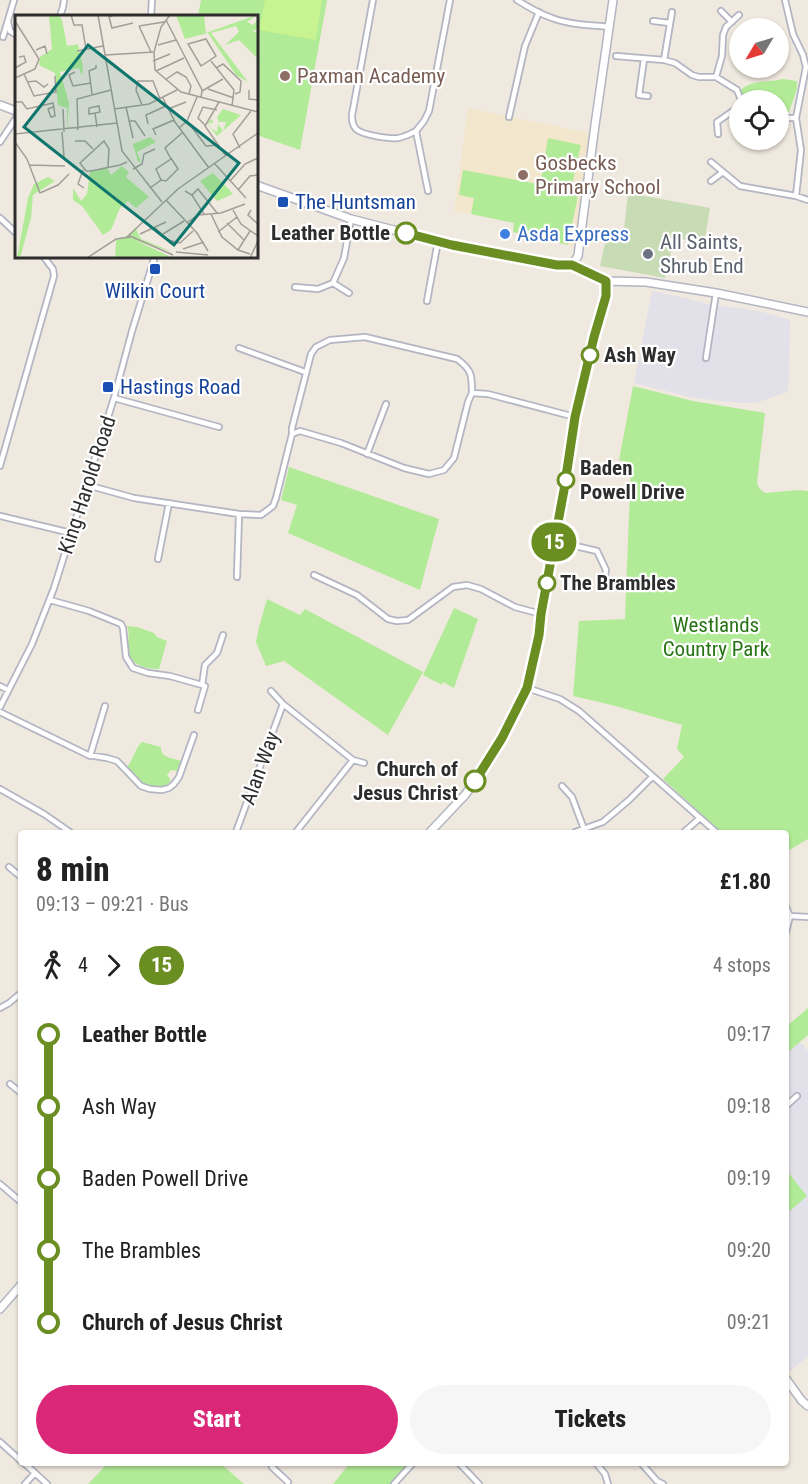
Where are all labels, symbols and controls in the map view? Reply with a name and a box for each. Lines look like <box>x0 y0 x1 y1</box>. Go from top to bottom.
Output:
inset map <box>15 15 258 258</box>
north arrow <box>729 18 789 78</box>
map controls <box>729 18 789 150</box>
place label: Paxman Academy <box>297 64 446 88</box>
marker: Paxman Academy <box>278 69 292 83</box>
button: locate <box>729 90 789 150</box>
place label: Gosbecks Primary School <box>535 151 661 199</box>
marker: Gosbecks Primary School <box>516 168 530 182</box>
place label: The Huntsman <box>295 190 416 214</box>
marker: The Huntsman <box>276 195 290 209</box>
place label: Leather Bottle <box>271 221 390 245</box>
marker: Leather Bottle <box>395 222 417 244</box>
place label: Asda Express <box>517 222 629 246</box>
marker: Asda Express <box>498 227 512 241</box>
place label: All Saints, Shrub End <box>660 230 744 278</box>
marker: All Saints, Shrub End <box>641 247 655 261</box>
marker: Wilkin Court <box>148 262 162 276</box>
place label: Wilkin Court <box>105 279 205 303</box>
place label: Ash Way <box>604 343 676 367</box>
marker: Ash Way <box>581 346 599 364</box>
place label: Hastings Road <box>120 375 241 399</box>
marker: Hastings Road <box>101 380 115 394</box>
street label: King Harold Road <box>53 413 121 557</box>
place label: Baden Powell Drive <box>580 456 684 504</box>
marker: Baden Powell Drive <box>557 471 575 489</box>
line badge: 15 <box>527 522 581 562</box>
text: 15 <box>543 530 565 554</box>
place label: The Brambles <box>560 571 676 595</box>
marker: The Brambles <box>538 574 556 592</box>
park label: Westlands Country Park <box>663 613 770 661</box>
street label: Alan Way <box>236 728 284 808</box>
place label: Church of Jesus Christ <box>353 757 458 805</box>
marker: Church of Jesus Christ <box>464 770 486 792</box>
text: 8 min <box>36 850 110 889</box>
text: £1.80 <box>720 869 771 894</box>
text: 09:13 – 09:21 · Bus <box>36 892 189 916</box>
icon: walk <box>36 949 69 982</box>
icon: forward <box>97 949 130 982</box>
text: 4 <box>78 953 88 977</box>
text: 15 <box>151 953 172 977</box>
text: 4 stops <box>713 953 771 977</box>
text: Leather Bottle <box>82 1022 207 1047</box>
text: 09:17 <box>727 1022 771 1046</box>
text: Ash Way <box>82 1094 156 1119</box>
text: 09:18 <box>727 1094 771 1118</box>
text: Baden Powell Drive <box>82 1166 248 1191</box>
text: 09:19 <box>727 1166 771 1190</box>
text: The Brambles <box>82 1238 201 1263</box>
text: 09:20 <box>727 1238 771 1262</box>
text: Church of Jesus Christ <box>82 1310 283 1335</box>
text: 09:21 <box>727 1310 771 1334</box>
button: Start <box>36 1385 398 1454</box>
button: Tickets <box>410 1385 771 1454</box>

